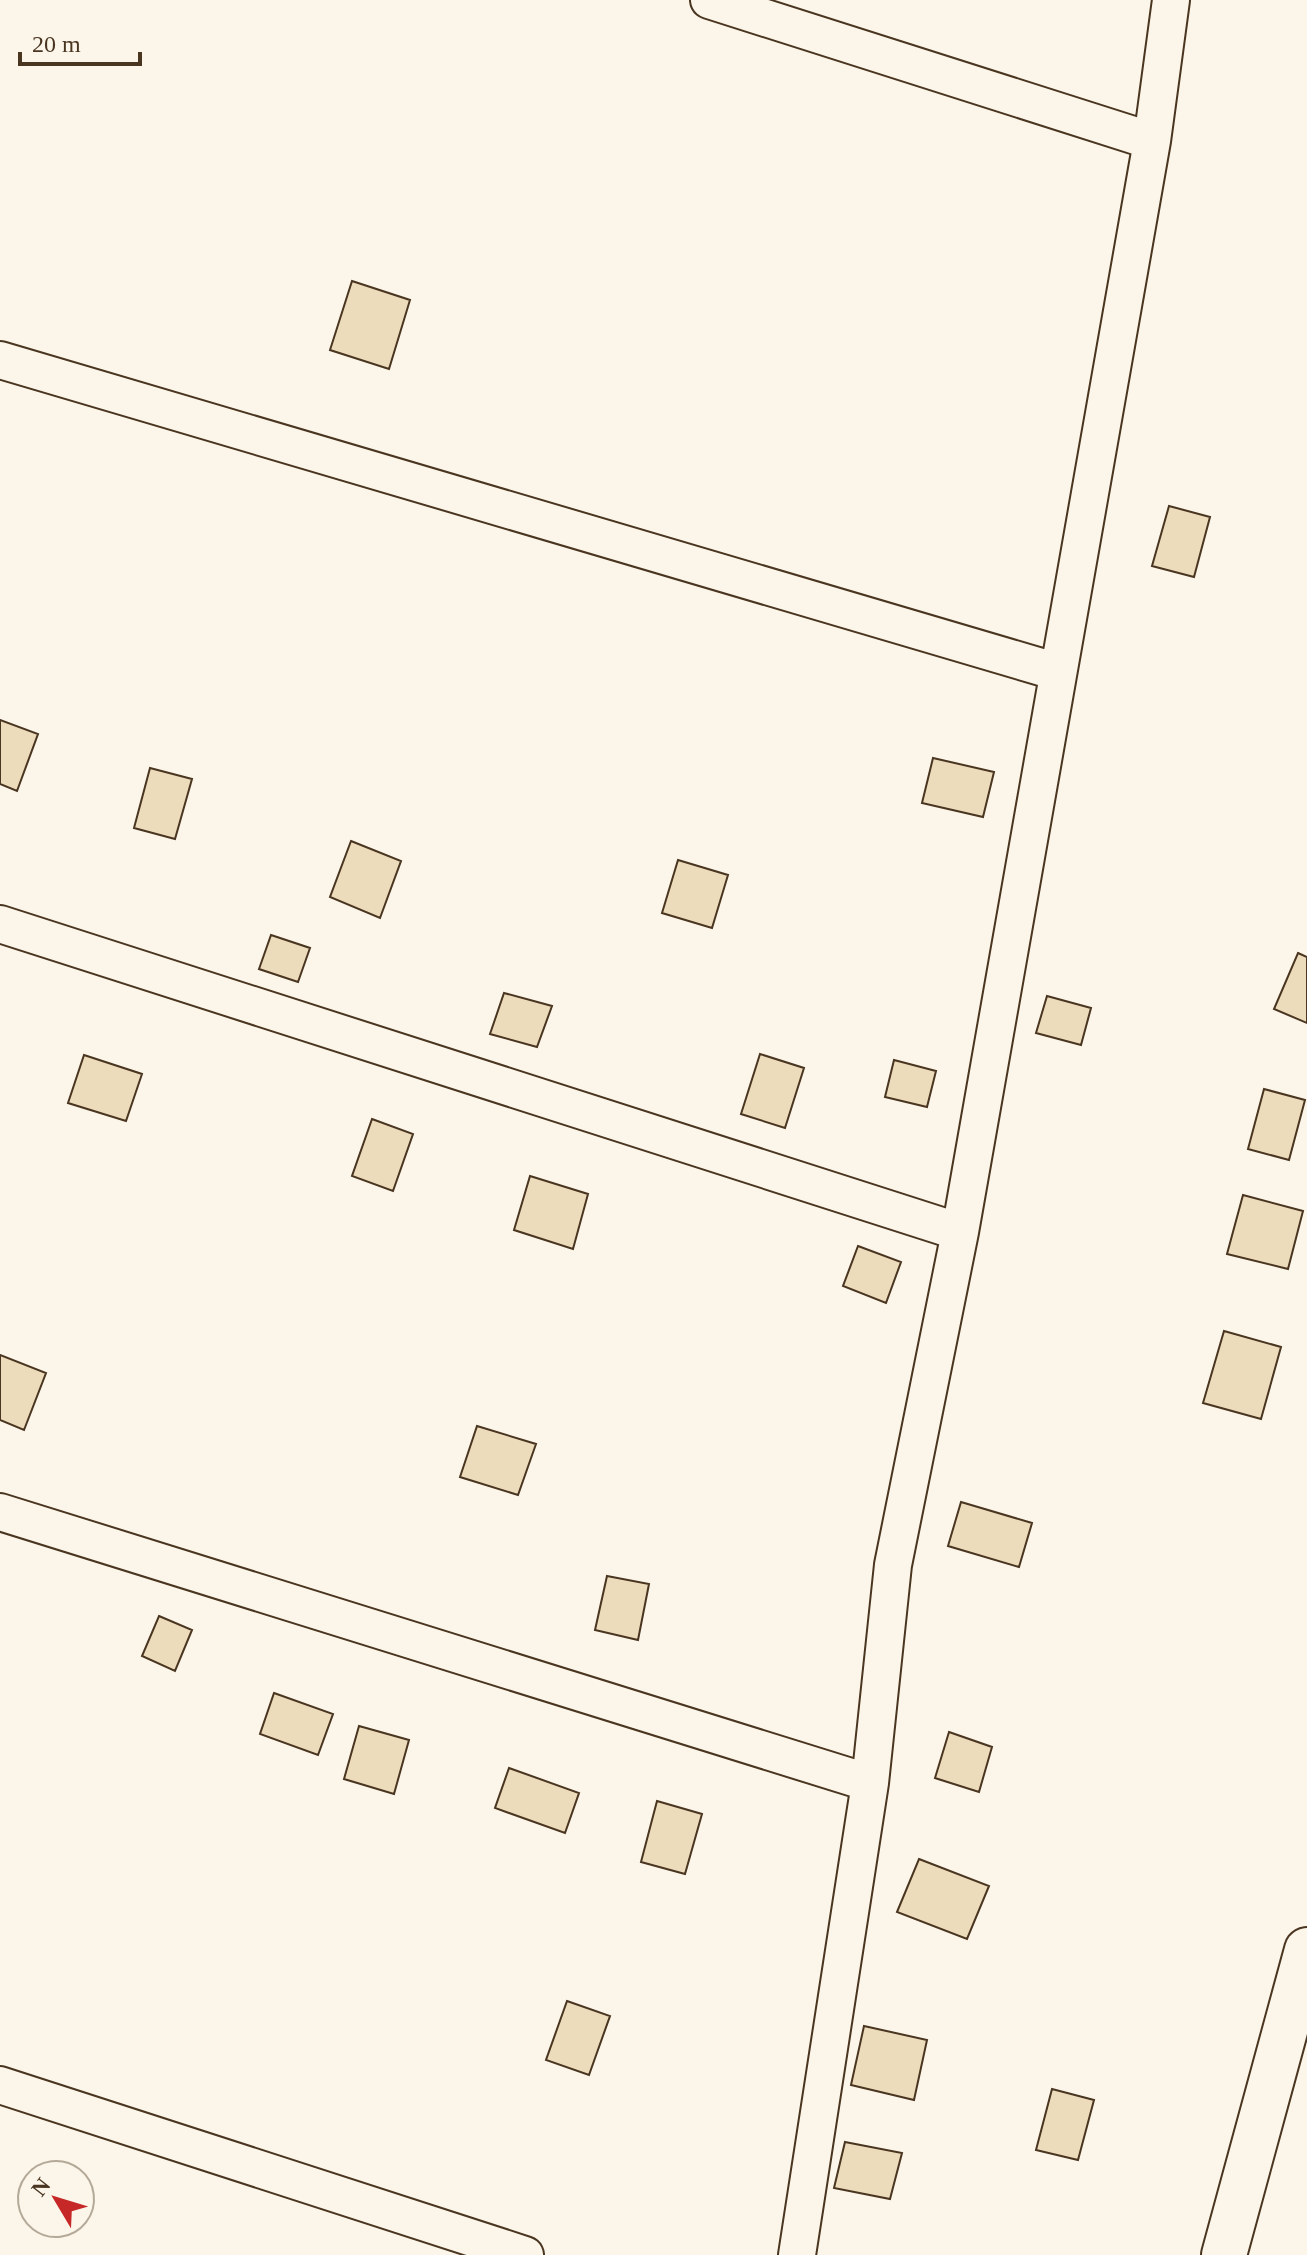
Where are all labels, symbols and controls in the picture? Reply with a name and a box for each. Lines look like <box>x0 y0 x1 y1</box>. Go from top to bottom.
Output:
scale bar <box>20 16 140 66</box>
text: 20 m <box>32 31 81 57</box>
north arrow <box>16 2159 96 2239</box>
text: N <box>26 2173 55 2201</box>

